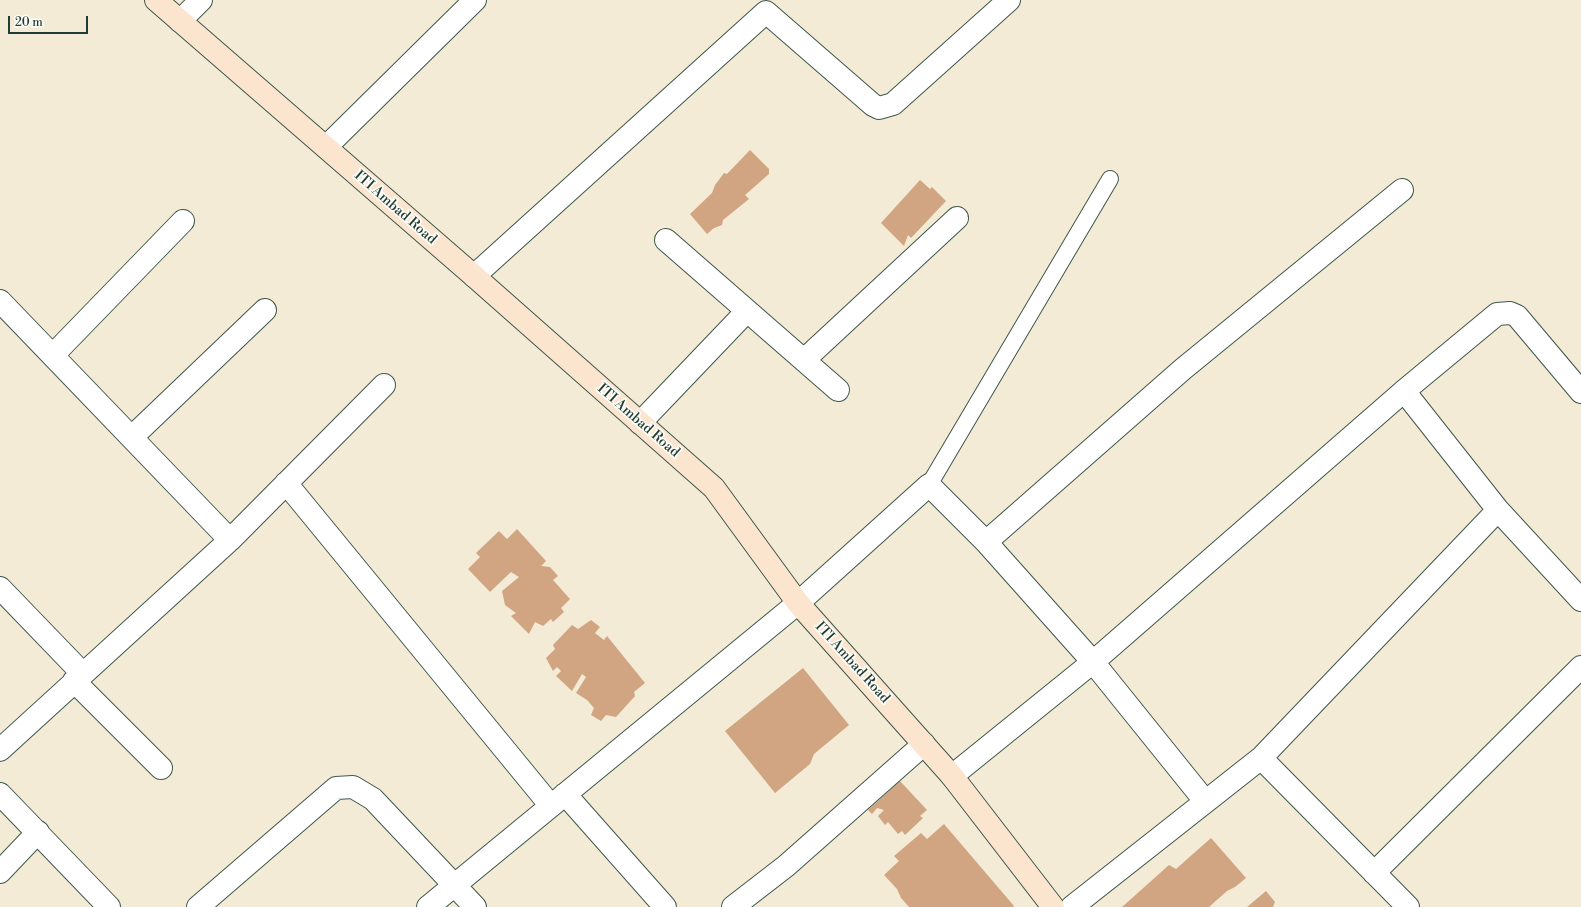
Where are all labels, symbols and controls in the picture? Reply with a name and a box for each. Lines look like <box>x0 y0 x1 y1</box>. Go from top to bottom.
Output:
scale bar <box>10 8 90 34</box>
text: 20 m <box>15 15 43 30</box>
street label: ITI Ambad Road <box>350 168 440 248</box>
street label: ITI Ambad Road <box>593 381 683 461</box>
street label: ITI Ambad Road <box>811 619 893 707</box>

